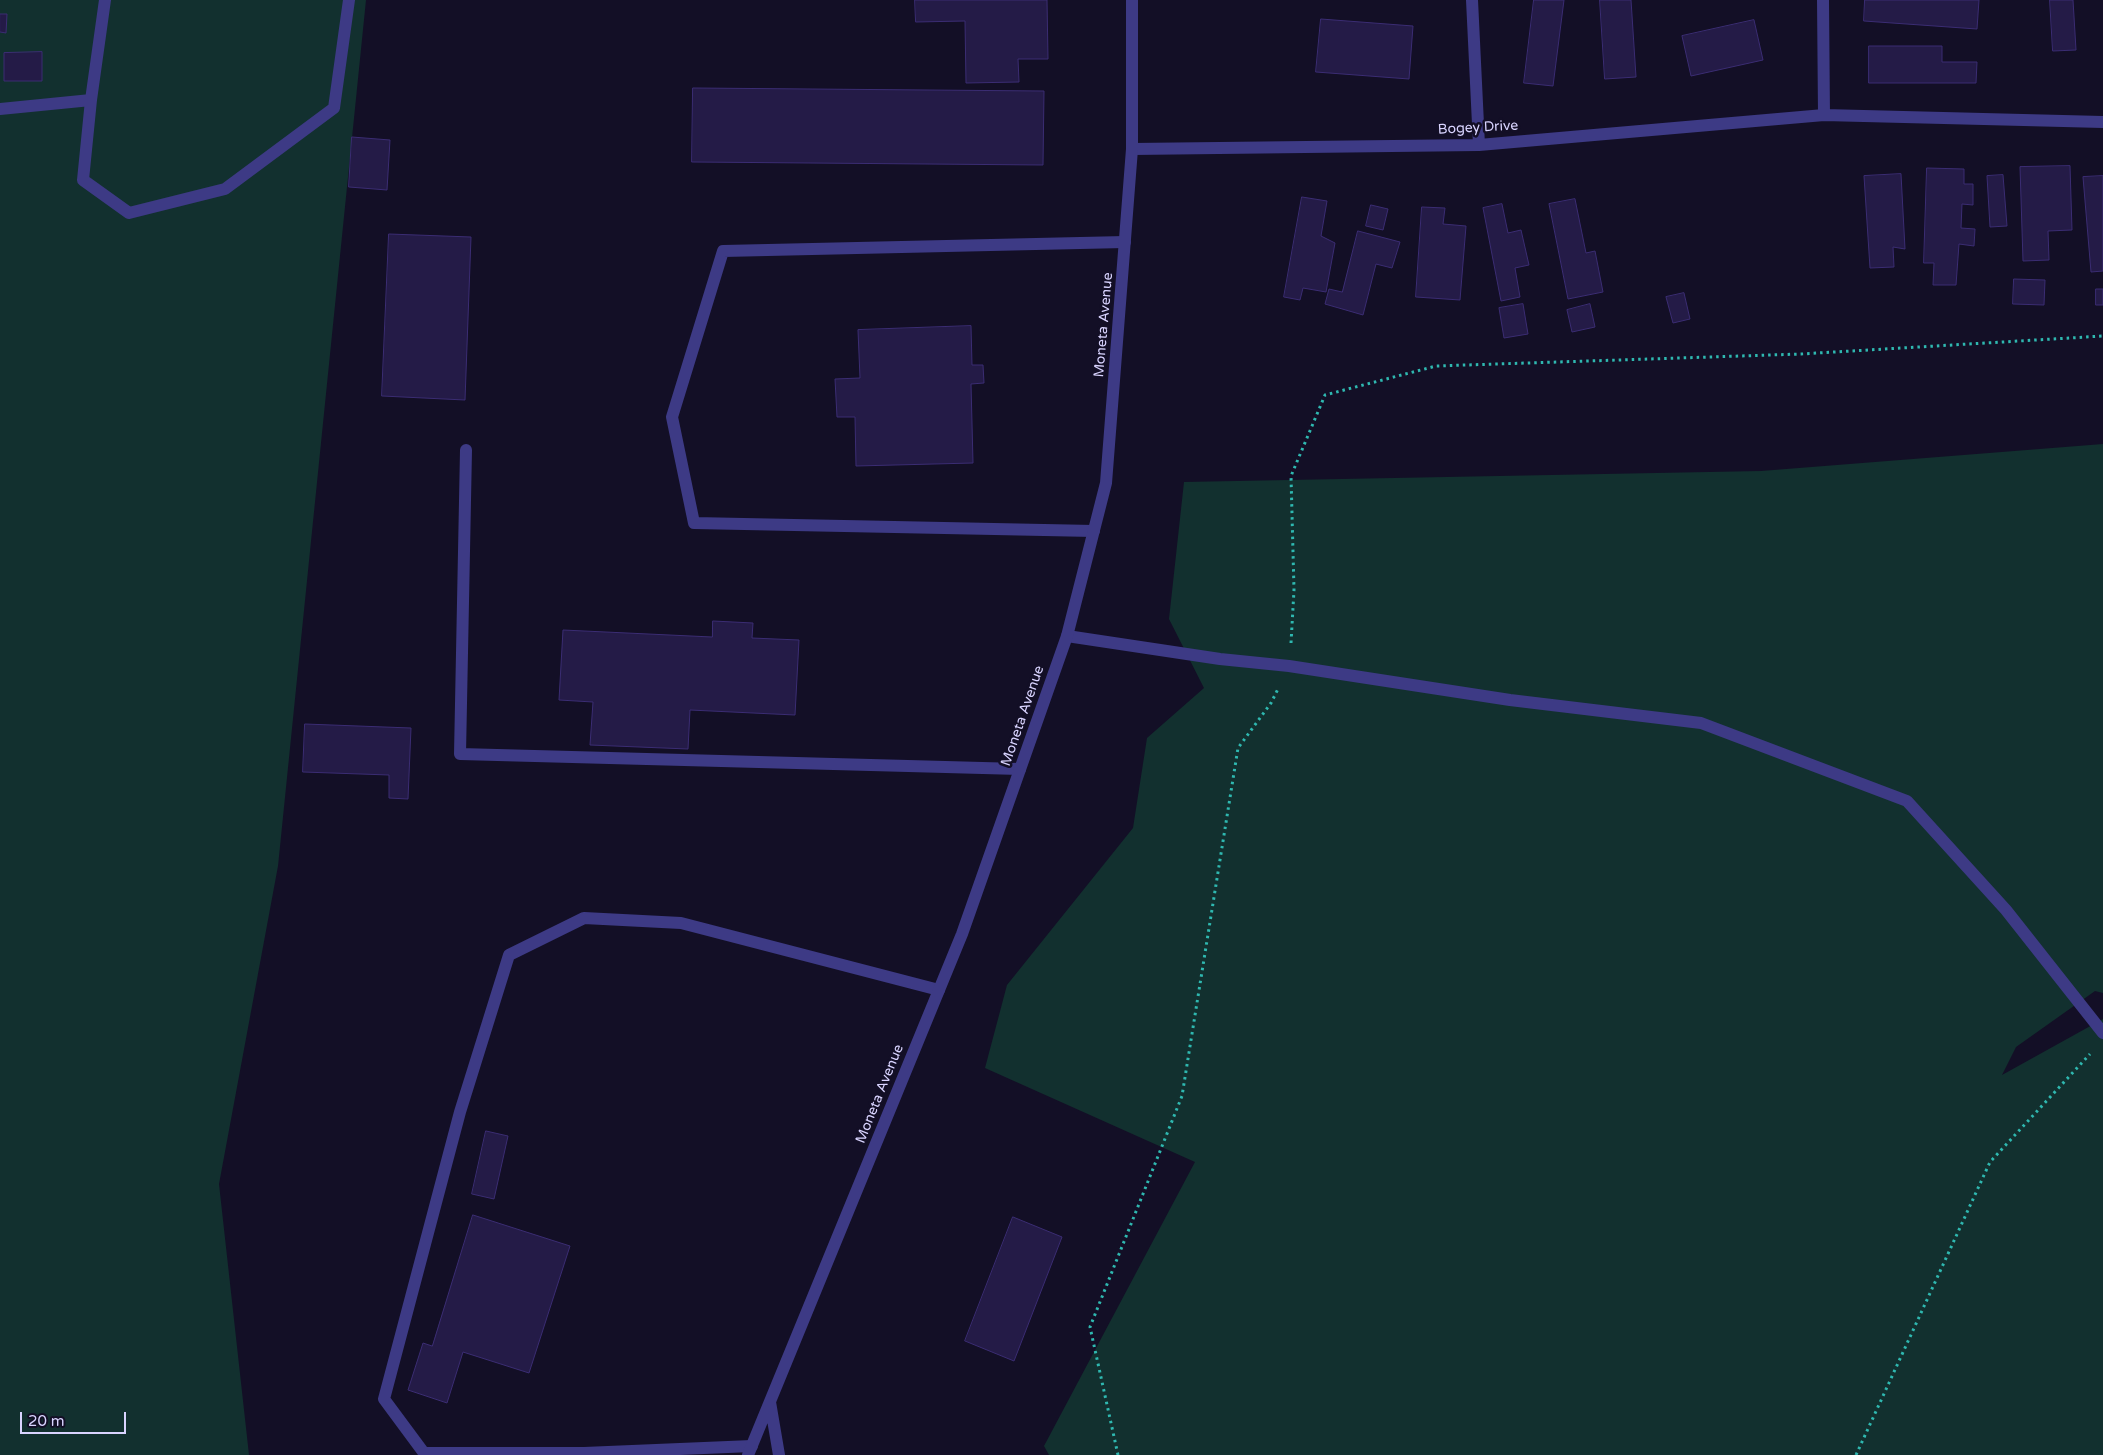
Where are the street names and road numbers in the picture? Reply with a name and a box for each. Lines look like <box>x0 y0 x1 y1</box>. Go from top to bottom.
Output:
street label: Bogey Drive <box>1437 118 1519 138</box>
street label: Moneta Avenue <box>1091 272 1117 378</box>
street label: Moneta Avenue <box>998 664 1048 768</box>
street label: Moneta Avenue <box>852 1042 908 1146</box>

